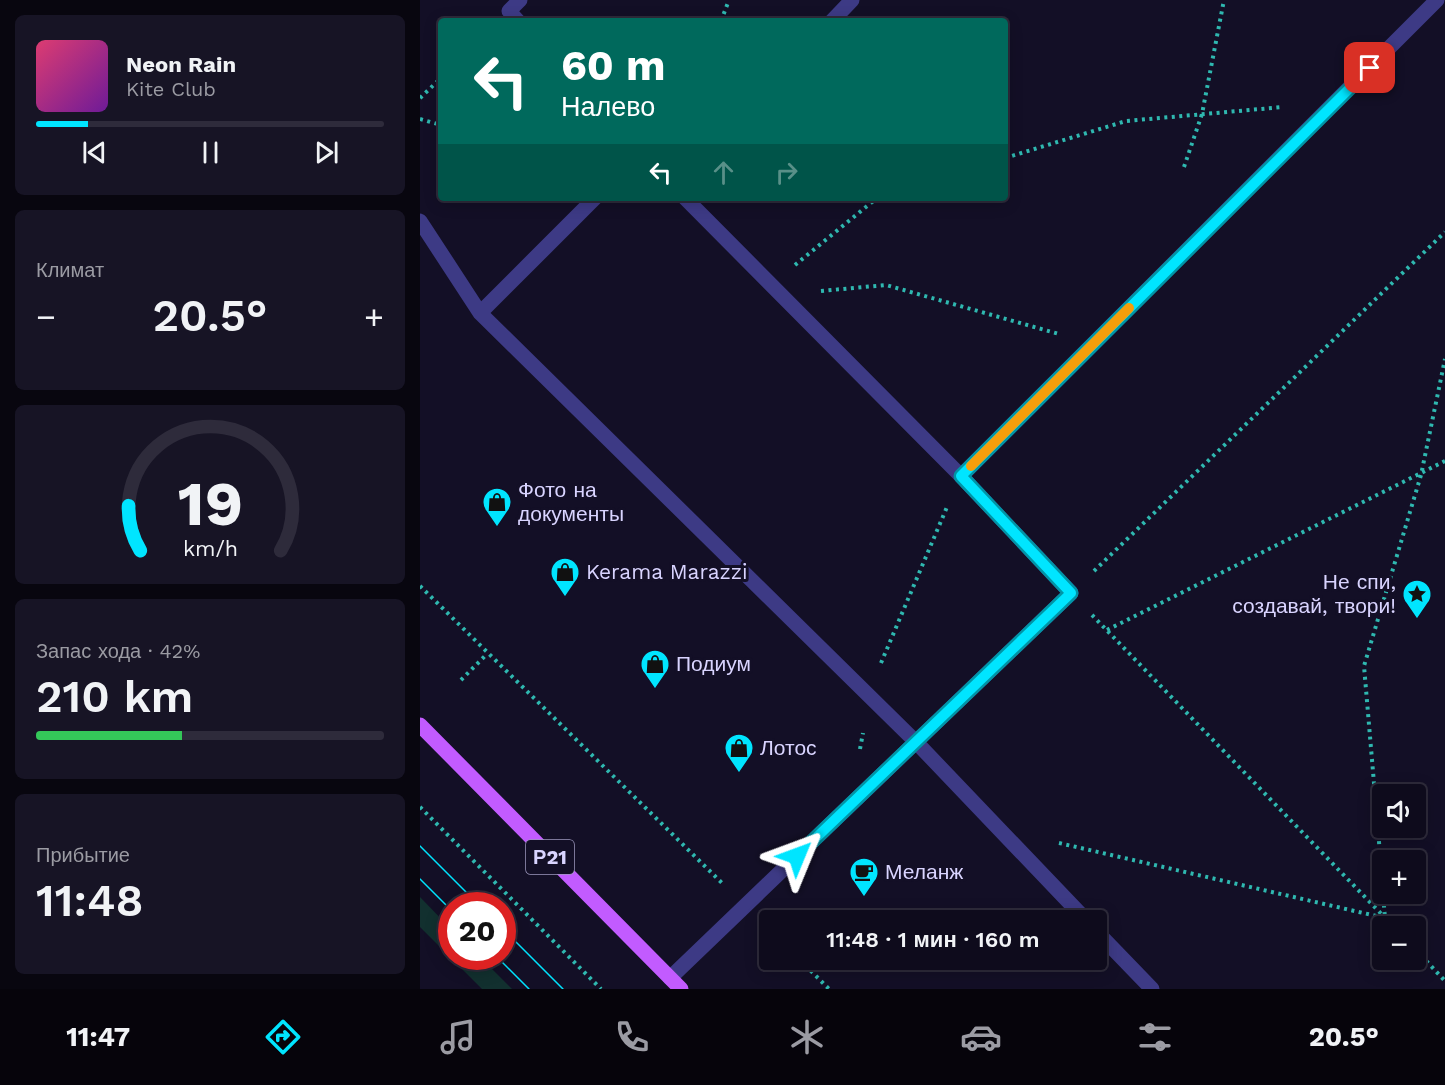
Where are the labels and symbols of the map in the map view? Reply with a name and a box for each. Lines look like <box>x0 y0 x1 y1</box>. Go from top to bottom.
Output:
pin <box>1344 42 1395 93</box>
place label: Фото на документы <box>518 477 624 526</box>
shop icon: Фото на документы <box>481 486 513 528</box>
shop icon: Kerama Marazzi <box>549 556 581 598</box>
place label: Kerama Marazzi <box>586 559 748 584</box>
place label: Не спи, создавай, твори! <box>1232 569 1396 618</box>
place icon: Не спи, создавай, твори! <box>1401 578 1433 620</box>
shop icon: Подиум <box>639 648 671 690</box>
place label: Подиум <box>676 651 751 676</box>
shop icon: Лотос <box>723 732 755 774</box>
place label: Лотос <box>760 735 817 760</box>
position arrow <box>765 824 829 888</box>
road number: Р21 <box>526 840 574 874</box>
cafe icon: Меланж <box>848 856 880 898</box>
place label: Меланж <box>885 859 963 884</box>
speed limit sign: 20 <box>438 892 516 970</box>

